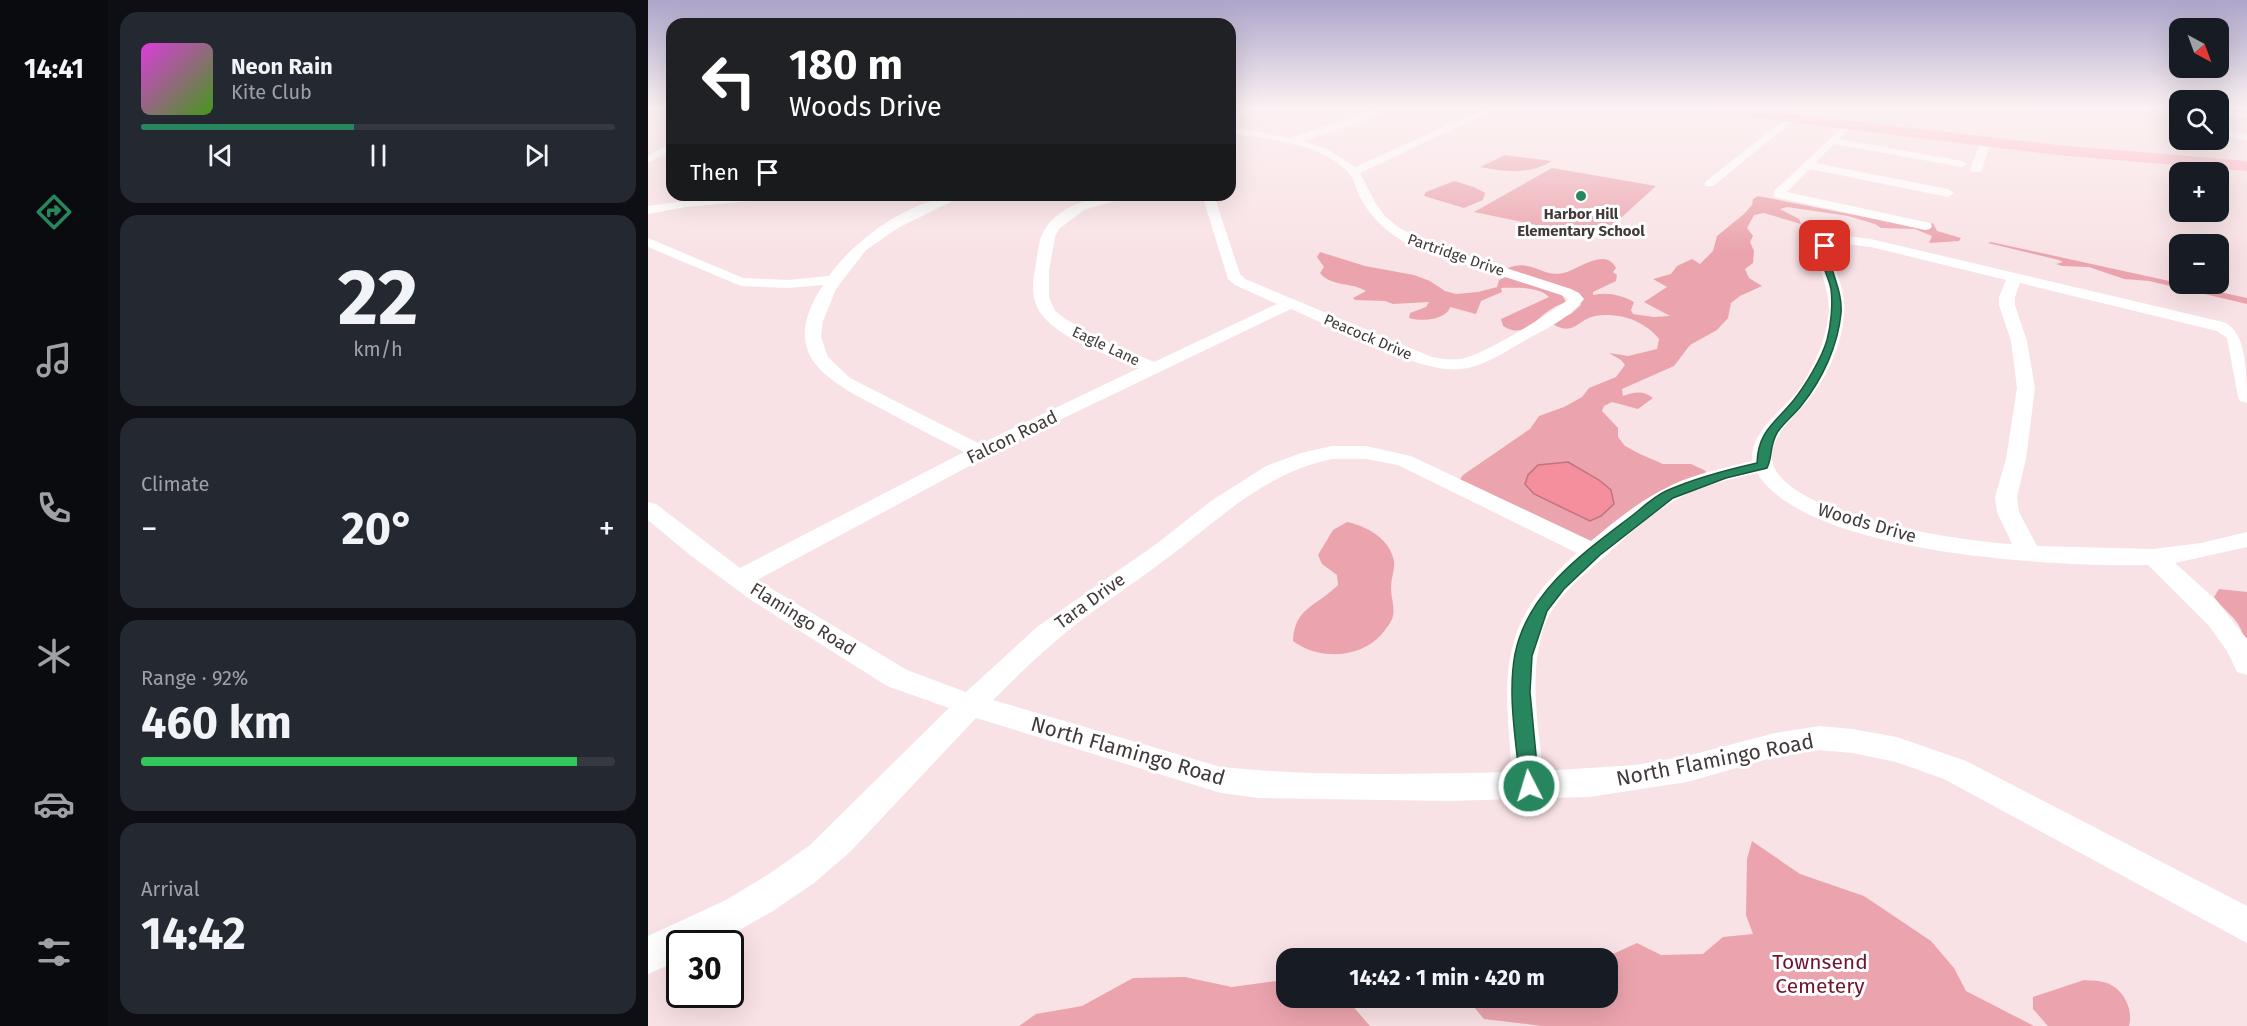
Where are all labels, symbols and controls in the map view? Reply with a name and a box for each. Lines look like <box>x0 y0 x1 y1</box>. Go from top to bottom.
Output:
north arrow <box>2169 18 2229 78</box>
map controls <box>2169 18 2229 294</box>
text: 180 m <box>789 40 903 90</box>
icon: left <box>690 42 768 120</box>
text: 14:41 <box>24 53 84 85</box>
text: Neon Rain <box>231 53 333 80</box>
text: Kite Club <box>231 80 312 104</box>
button: search <box>2169 90 2229 150</box>
text: Woods Drive <box>789 91 942 123</box>
icon: previous <box>204 139 237 172</box>
icon: pause <box>362 139 395 172</box>
icon: next <box>520 139 553 172</box>
icon: arrive <box>751 156 784 189</box>
text: Then <box>690 159 739 186</box>
button: + <box>2169 162 2229 222</box>
marker: Harbor Hill Elementary School <box>1574 189 1588 203</box>
icon: directions <box>33 191 75 233</box>
place label: Harbor Hill Elementary School <box>1517 205 1645 240</box>
pin <box>1799 220 1850 271</box>
icon: arrive <box>1808 229 1841 262</box>
street label: Partridge Drive <box>1405 230 1507 280</box>
button: − <box>2169 234 2229 294</box>
text: 22 <box>338 251 418 345</box>
street label: Peacock Drive <box>1321 310 1415 364</box>
street label: Eagle Lane <box>1069 323 1143 369</box>
text: km/h <box>353 337 403 361</box>
icon: music <box>33 339 75 381</box>
street label: Falcon Road <box>963 406 1061 468</box>
text: Climate <box>141 472 209 496</box>
icon: phone <box>33 487 75 529</box>
street label: Woods Drive <box>1815 498 1919 548</box>
text: 20° <box>341 502 415 556</box>
text: − <box>141 509 158 549</box>
text: + <box>599 509 615 549</box>
street label: Tara Drive <box>1051 568 1129 634</box>
street label: Flamingo Road <box>746 578 860 660</box>
icon: climate <box>33 635 75 677</box>
text: Range · 92% <box>141 666 248 690</box>
text: 460 km <box>141 696 292 750</box>
street label: North Flamingo Road <box>1028 711 1228 791</box>
street label: North Flamingo Road <box>1614 728 1816 792</box>
position arrow <box>1497 754 1561 818</box>
icon: car <box>33 783 75 825</box>
text: Arrival <box>141 877 200 901</box>
text: 14:42 <box>141 907 246 961</box>
speed limit sign: 30 <box>666 930 744 1008</box>
icon: filters <box>33 931 75 973</box>
park label: Townsend Cemetery <box>1772 949 1868 999</box>
text: 14:42 · 1 min · 420 m <box>1349 964 1545 991</box>

